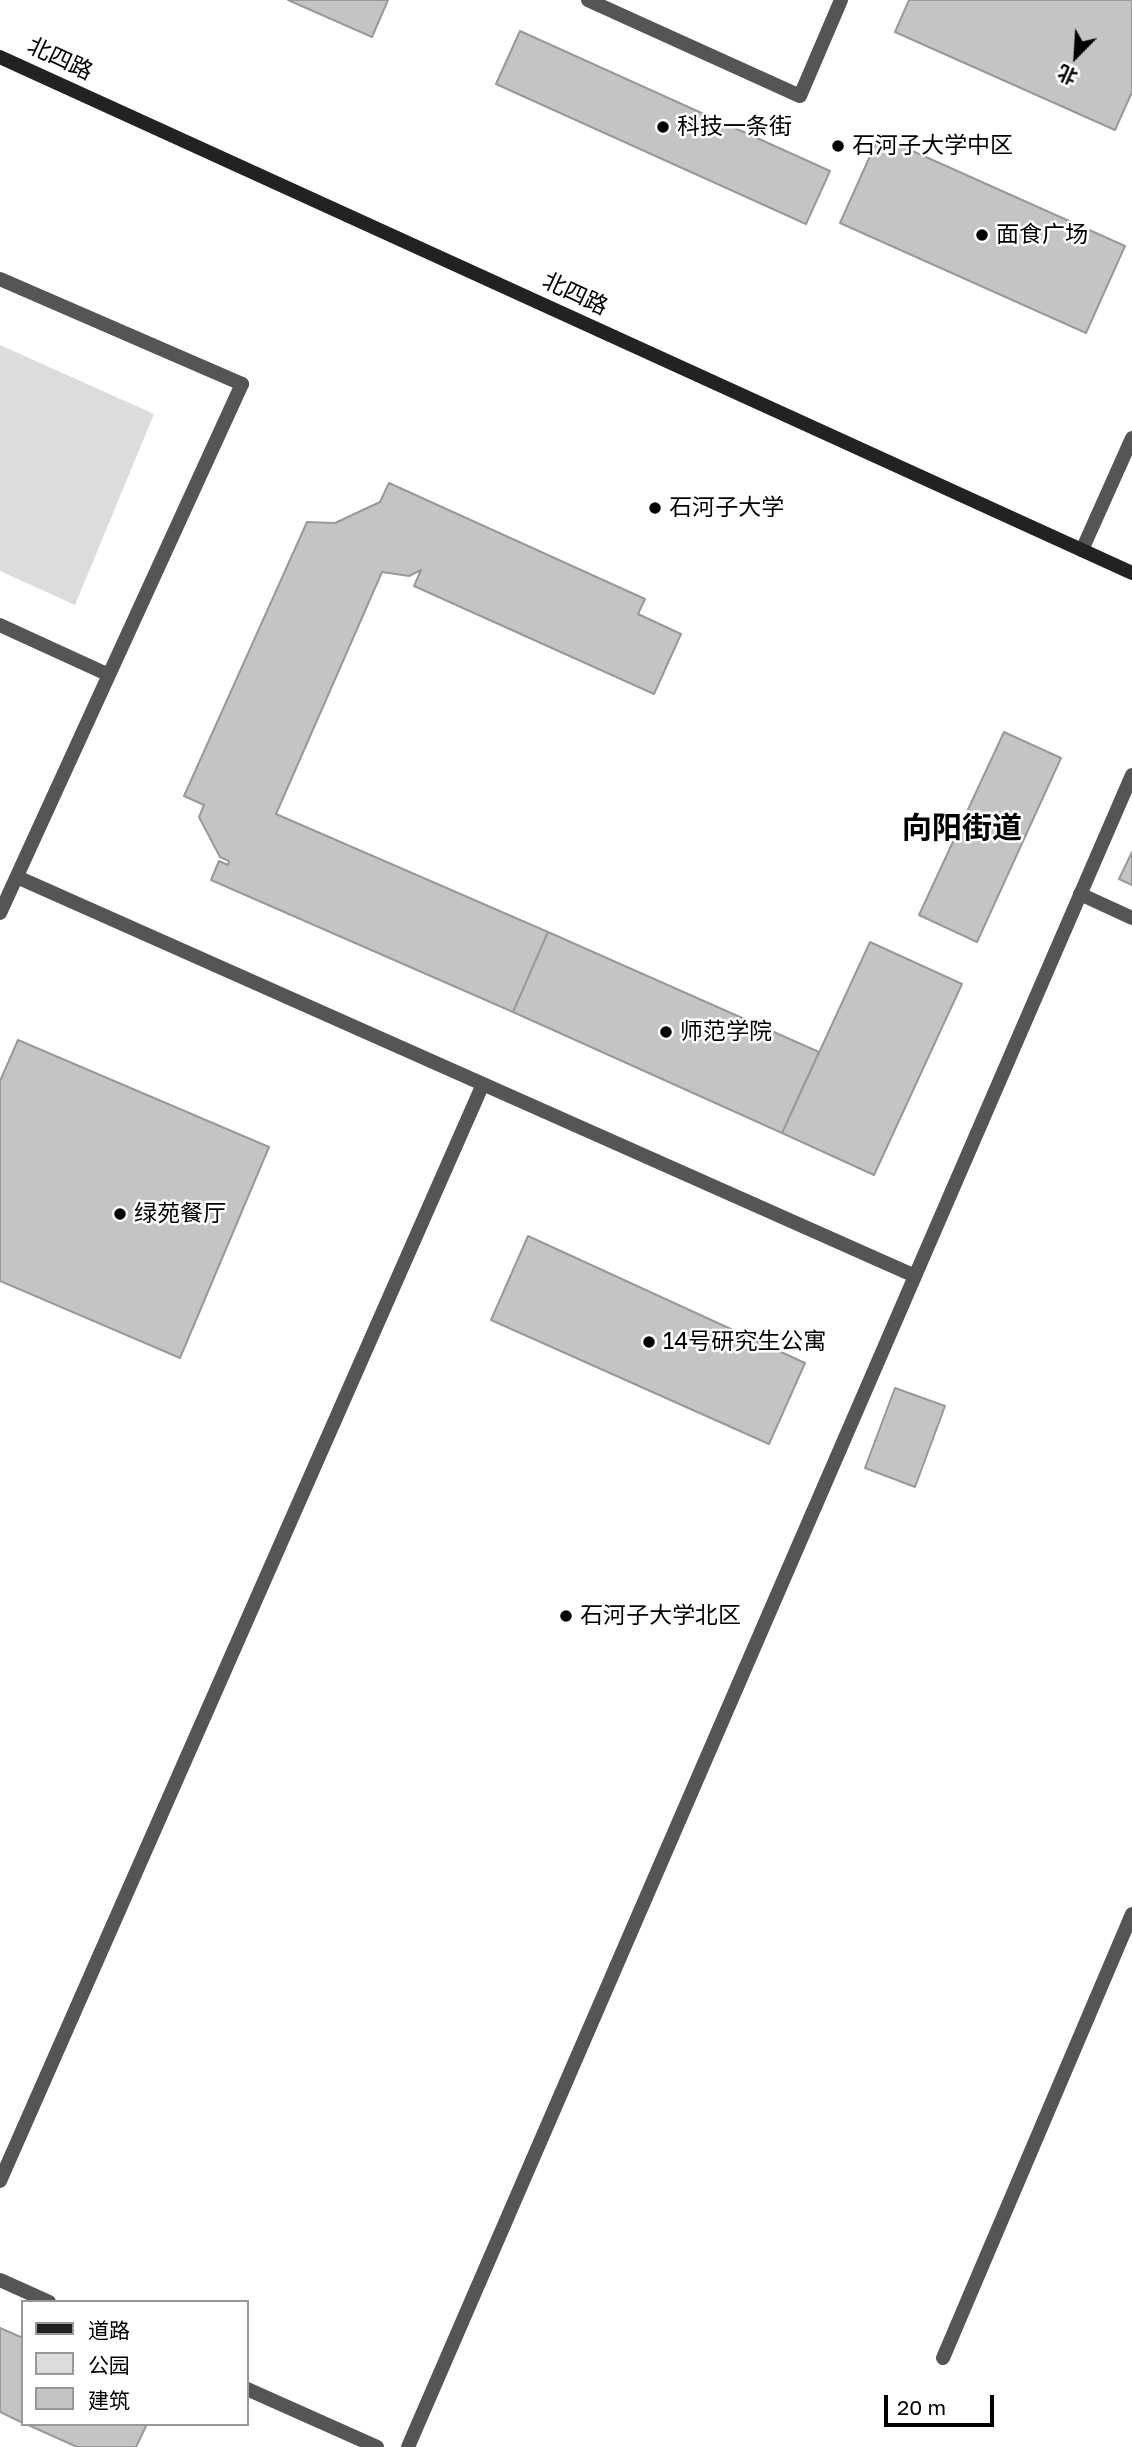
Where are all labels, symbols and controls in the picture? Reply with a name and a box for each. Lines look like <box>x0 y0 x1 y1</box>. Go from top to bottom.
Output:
north arrow <box>1041 21 1111 91</box>
street label: 北四路 <box>23 32 97 86</box>
text: 北 <box>1054 61 1081 90</box>
place label: 科技一条街 <box>677 113 792 141</box>
marker: 科技一条街 <box>655 119 671 135</box>
place label: 石河子大学中区 <box>852 132 1013 160</box>
marker: 石河子大学中区 <box>830 138 846 154</box>
place label: 面食广场 <box>996 221 1088 249</box>
marker: 面食广场 <box>974 227 990 243</box>
street label: 北四路 <box>538 267 612 321</box>
place label: 石河子大学 <box>669 494 784 522</box>
marker: 石河子大学 <box>647 500 663 516</box>
district label: 向阳街道 <box>902 810 1022 846</box>
place label: 师范学院 <box>680 1018 772 1046</box>
marker: 师范学院 <box>658 1024 674 1040</box>
place label: 绿苑餐厅 <box>134 1200 226 1228</box>
marker: 绿苑餐厅 <box>112 1206 128 1222</box>
place label: 14号研究生公寓 <box>663 1328 826 1356</box>
marker: 14号研究生公寓 <box>641 1334 657 1350</box>
place label: 石河子大学北区 <box>580 1602 741 1630</box>
marker: 石河子大学北区 <box>558 1608 574 1624</box>
legend <box>21 2300 248 2426</box>
text: 道路 <box>88 2317 130 2343</box>
text: 公园 <box>88 2352 130 2378</box>
scale bar <box>887 2380 997 2424</box>
text: 建筑 <box>88 2387 130 2413</box>
text: 20 m <box>897 2394 946 2420</box>

